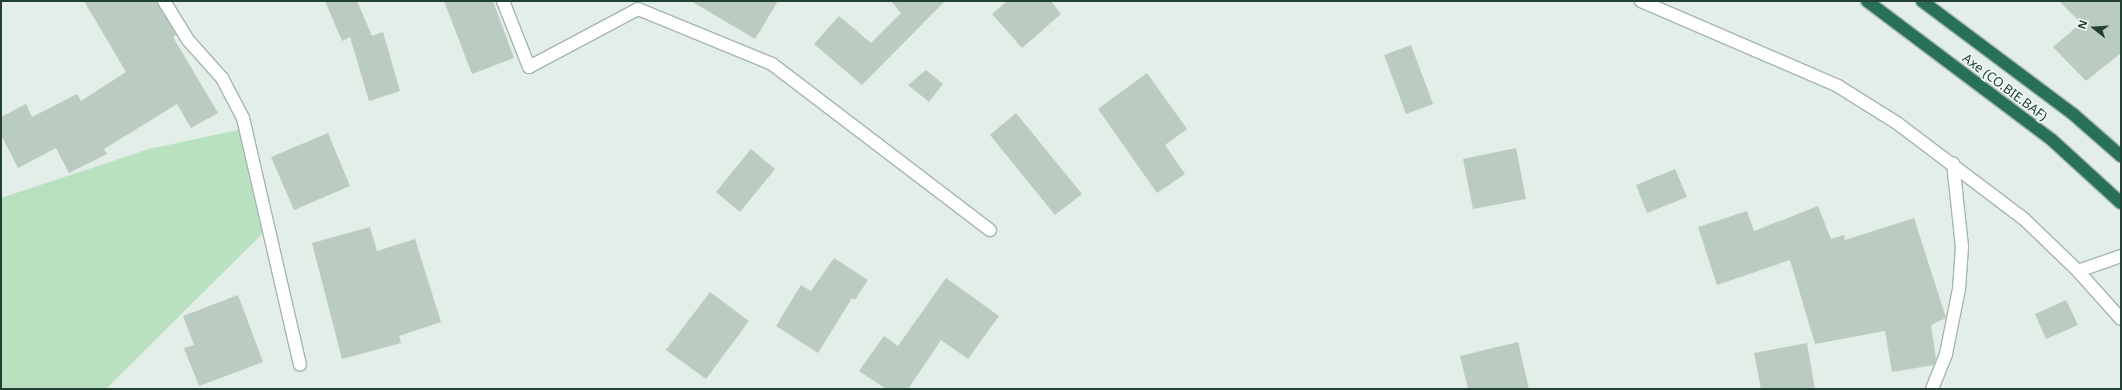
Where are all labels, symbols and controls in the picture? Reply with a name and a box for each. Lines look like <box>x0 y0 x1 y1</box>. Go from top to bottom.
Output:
north arrow <box>2074 8 2114 48</box>
text: N <box>2074 18 2091 31</box>
street label: Axe (CO.BIE.BAF) <box>1960 50 2050 124</box>

